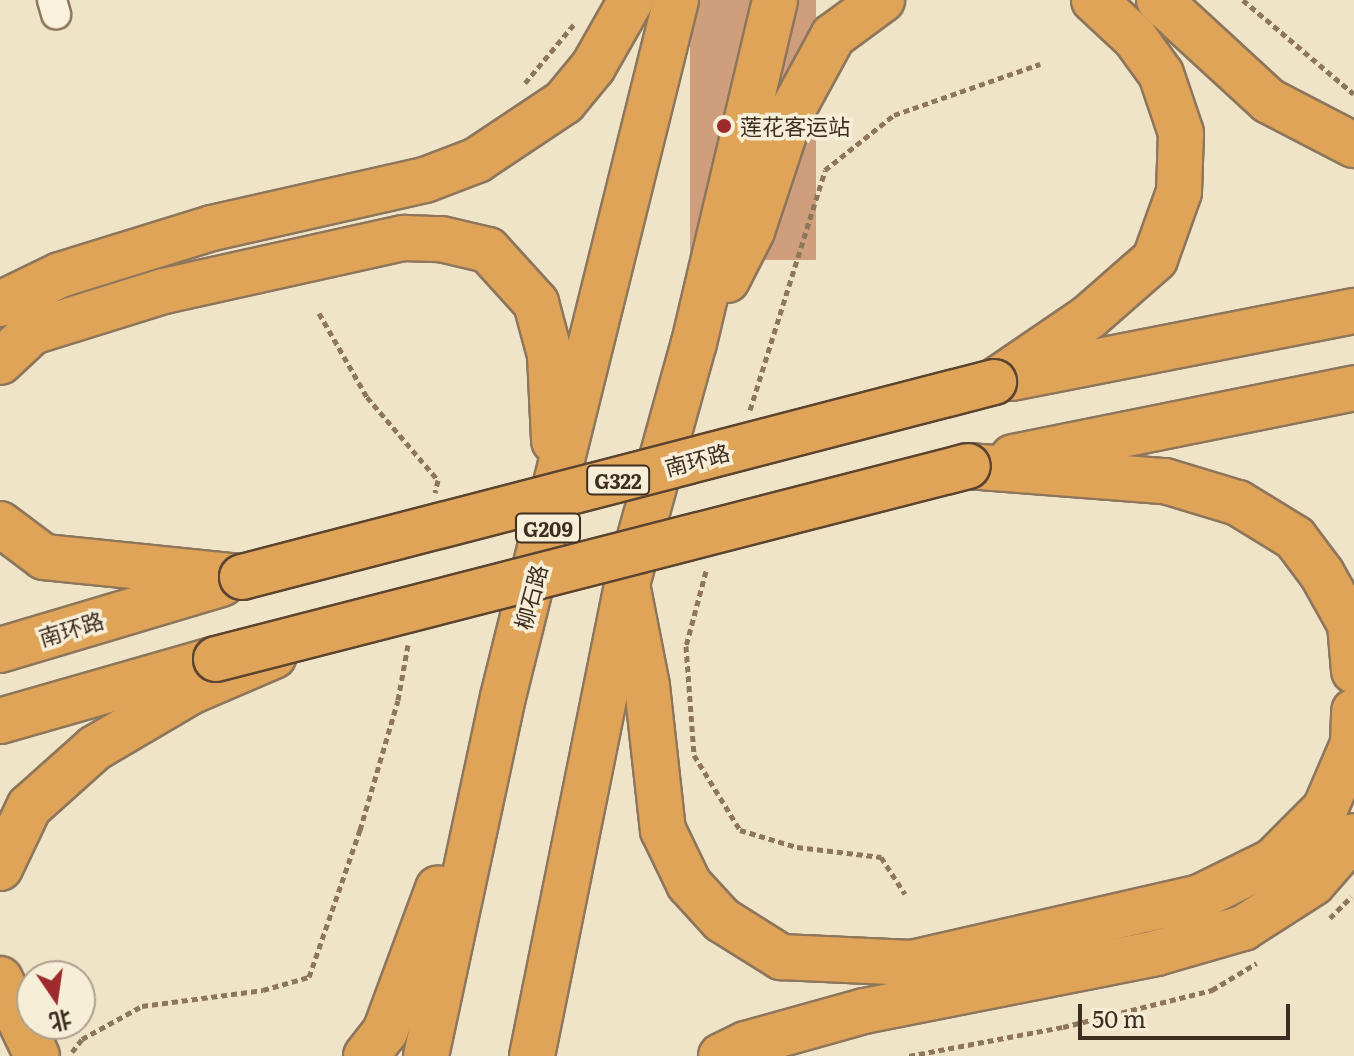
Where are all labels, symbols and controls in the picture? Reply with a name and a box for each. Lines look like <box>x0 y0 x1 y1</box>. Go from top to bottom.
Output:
place label: 莲花客运站 <box>740 113 850 139</box>
marker: 莲花客运站 <box>715 117 733 135</box>
street label: 南环路 <box>662 438 732 480</box>
road number: G322 <box>586 464 650 496</box>
road number: G209 <box>514 512 582 544</box>
street label: 柳石路 <box>509 562 551 632</box>
street label: 南环路 <box>36 606 106 650</box>
north arrow <box>16 960 96 1040</box>
scale bar <box>1082 988 1294 1038</box>
text: 50 m <box>1092 1000 1146 1035</box>
text: 北 <box>47 1003 76 1040</box>

